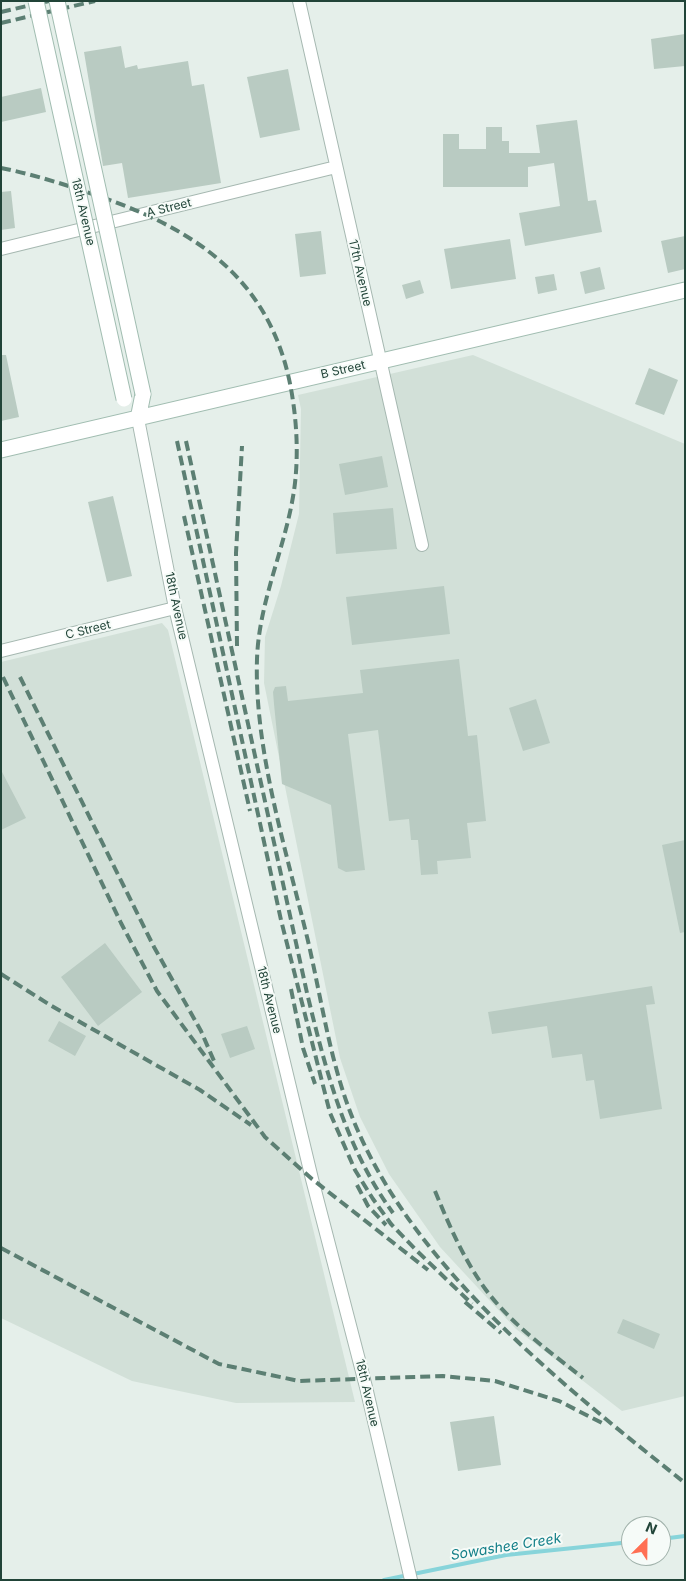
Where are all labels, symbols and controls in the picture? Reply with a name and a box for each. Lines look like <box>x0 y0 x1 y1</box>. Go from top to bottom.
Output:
street label: 18th Avenue <box>68 177 98 247</box>
street label: A Street <box>145 196 193 220</box>
street label: 17th Avenue <box>345 238 375 308</box>
street label: B Street <box>319 358 367 382</box>
street label: 18th Avenue <box>162 571 190 641</box>
street label: C Street <box>64 617 112 643</box>
street label: 18th Avenue <box>254 965 284 1035</box>
street label: 18th Avenue <box>352 1358 382 1428</box>
north arrow <box>621 1516 671 1566</box>
text: N <box>643 1518 660 1538</box>
water label: Sowashee Creek <box>450 1530 562 1564</box>

